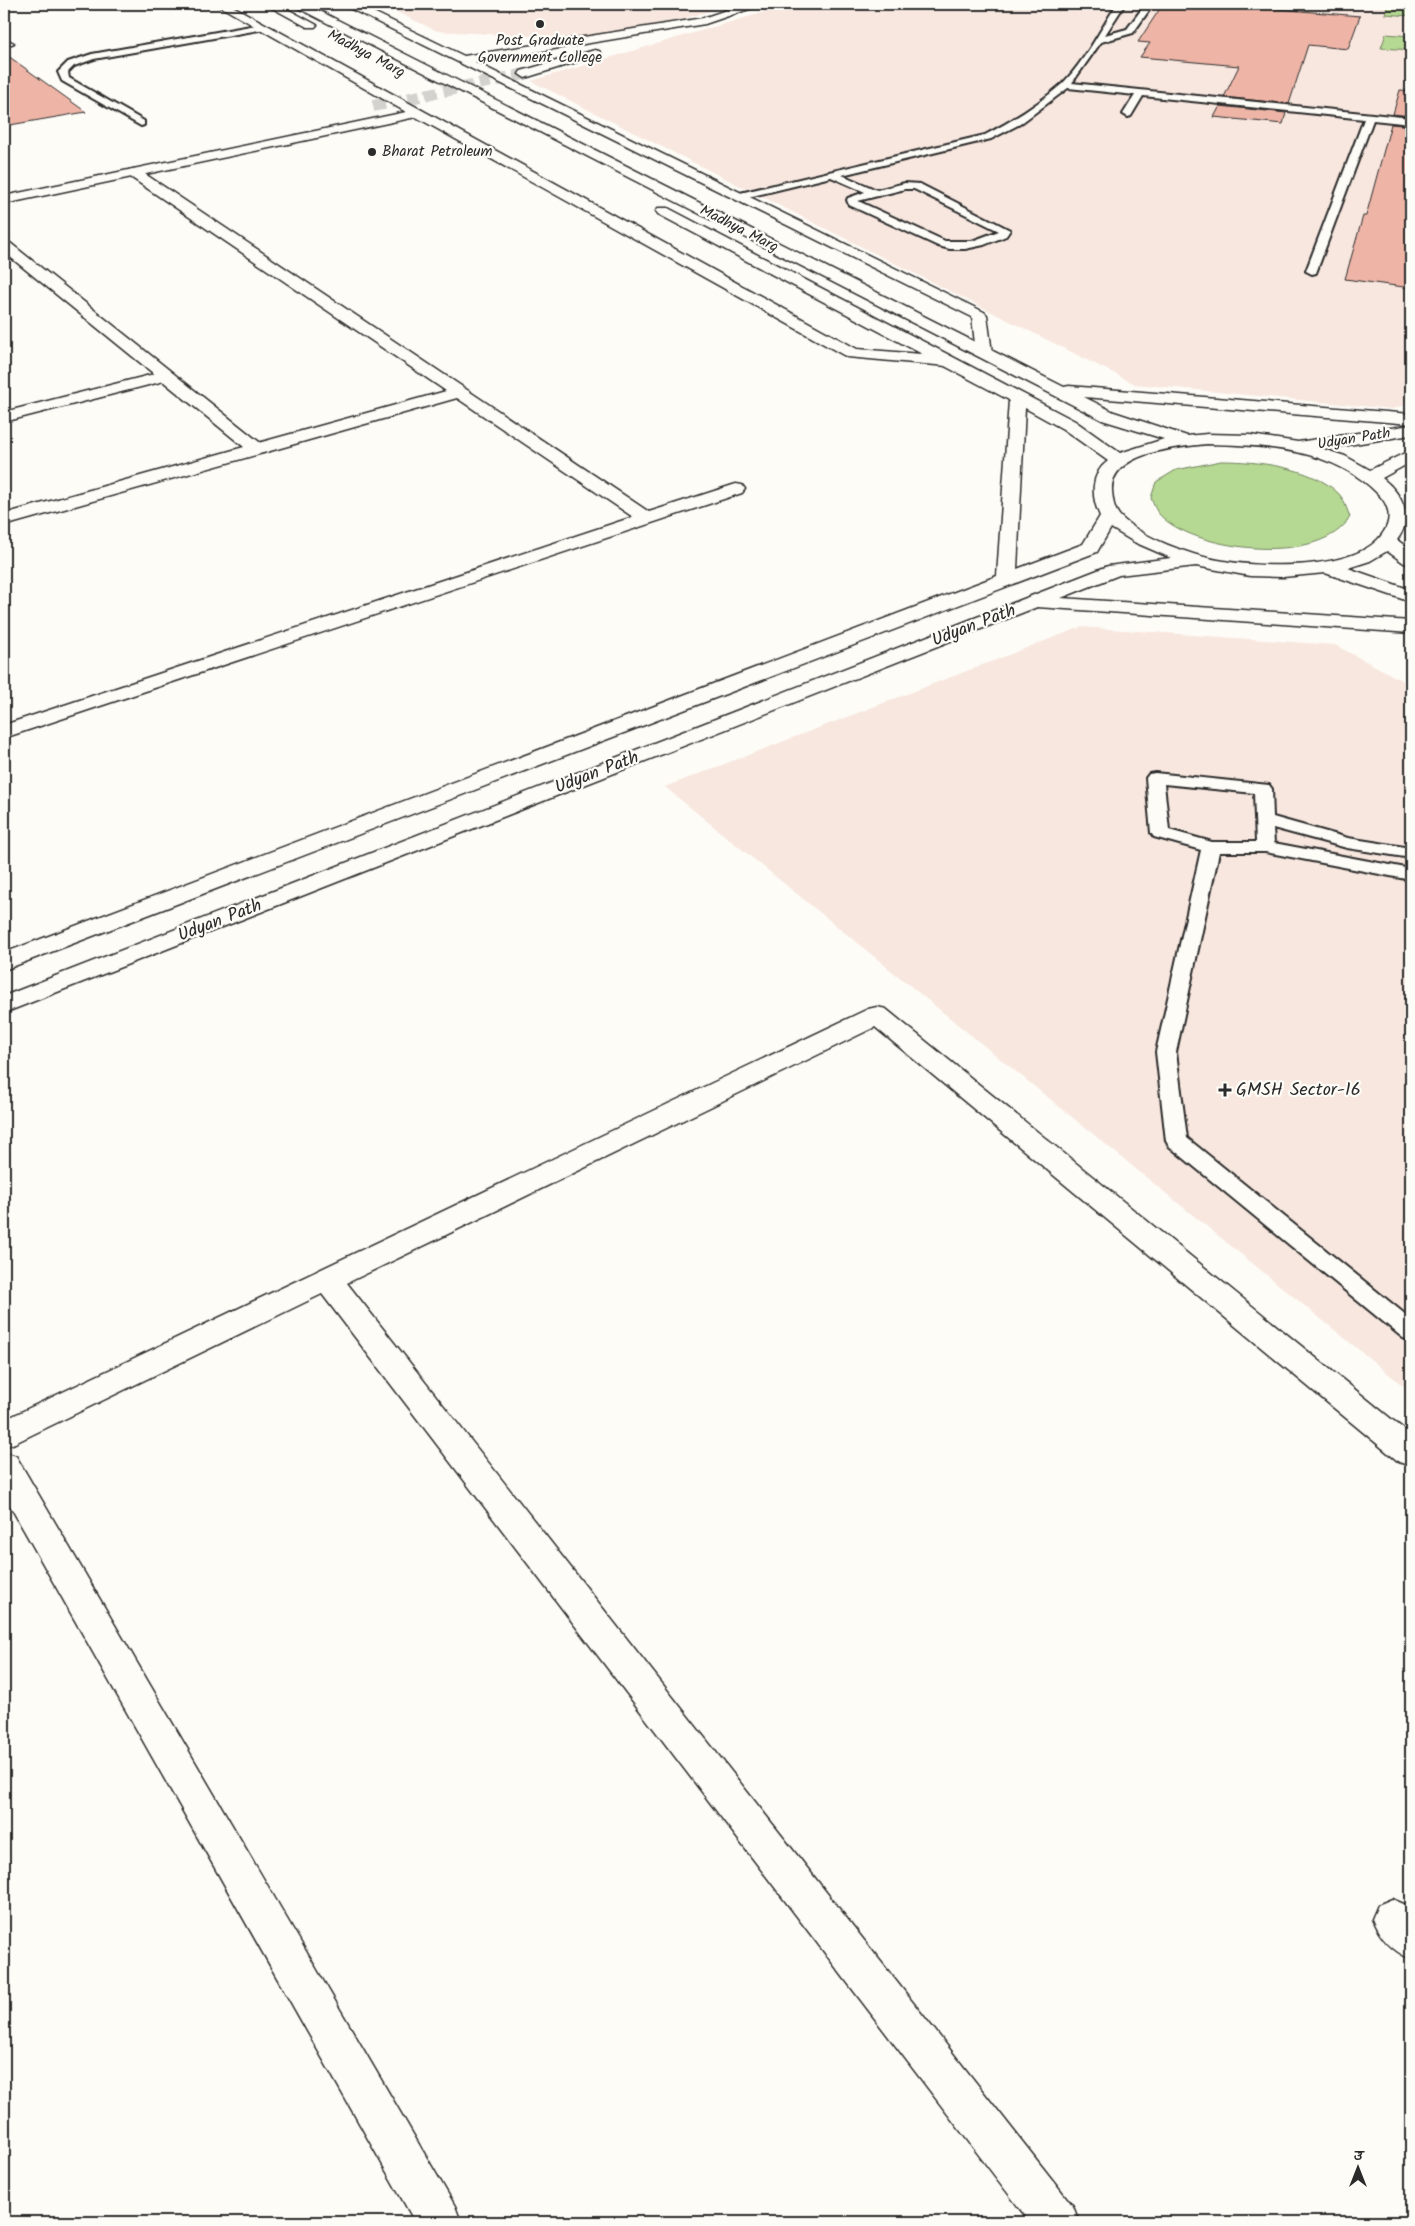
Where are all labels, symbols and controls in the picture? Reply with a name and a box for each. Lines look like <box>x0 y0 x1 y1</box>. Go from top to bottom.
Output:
marker: Post Graduate Government College <box>534 18 546 30</box>
street label: Madhya Marg <box>323 23 409 85</box>
place label: Post Graduate Government College <box>478 29 602 70</box>
place label: Bharat Petroleum <box>382 140 493 164</box>
marker: Bharat Petroleum <box>366 146 378 158</box>
street label: Madhya Marg <box>695 199 783 259</box>
street label: Udyan Path <box>1316 421 1392 457</box>
street label: Udyan Path <box>928 597 1020 655</box>
street label: Udyan Path <box>551 744 643 802</box>
street label: Udyan Path <box>174 892 266 950</box>
place label: GMSH Sector-16 <box>1236 1076 1361 1105</box>
marker: GMSH Sector-16 <box>1218 1083 1232 1097</box>
north arrow <box>1332 2144 1382 2194</box>
text: उ <box>1354 2145 1366 2167</box>

